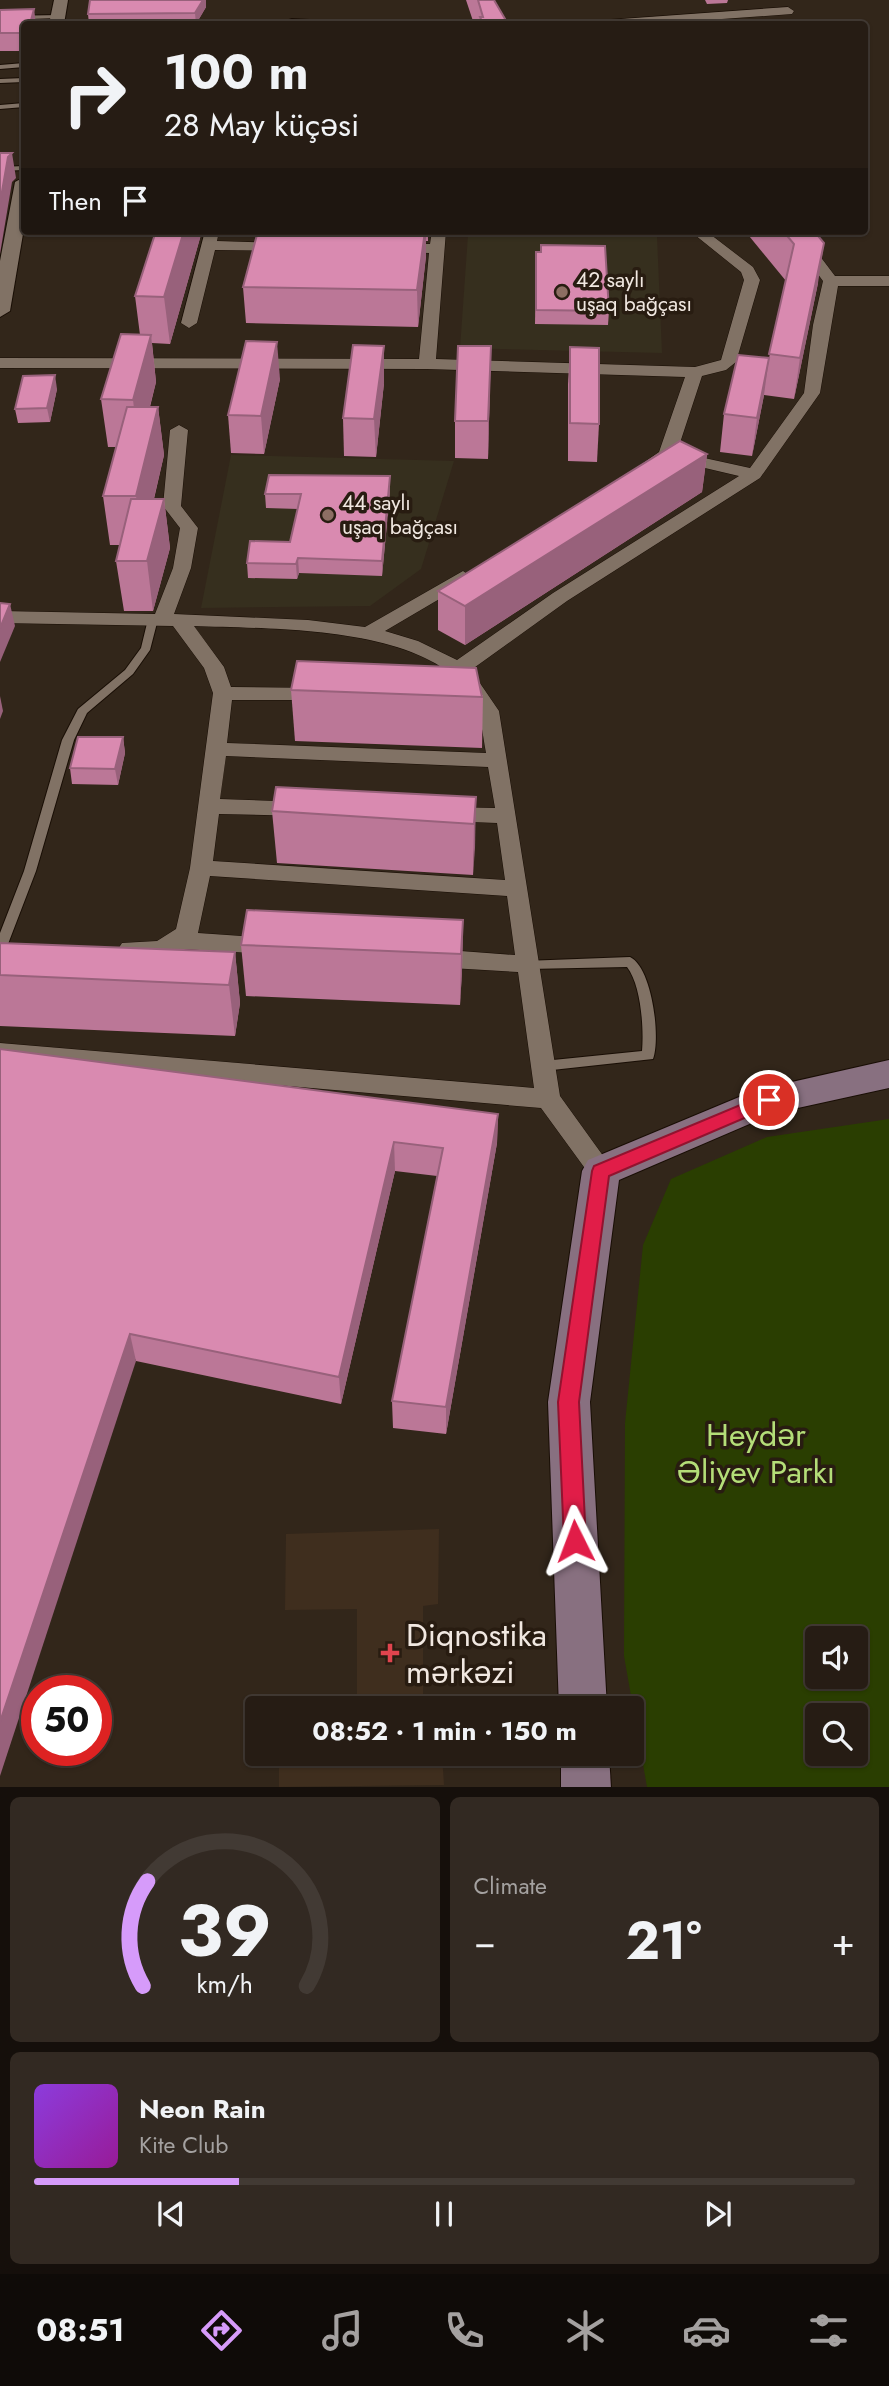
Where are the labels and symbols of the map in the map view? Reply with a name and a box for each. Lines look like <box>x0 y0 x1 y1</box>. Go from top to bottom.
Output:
place label: 42 saylı uşaq bağçası <box>576 265 692 319</box>
marker: 42 saylı uşaq bağçası <box>554 284 570 300</box>
place label: 44 saylı uşaq bağçası <box>342 488 458 542</box>
marker: 44 saylı uşaq bağçası <box>320 507 336 523</box>
pin <box>739 1070 799 1130</box>
park label: Heydər Əliyev Parkı <box>677 1412 835 1495</box>
position arrow <box>538 1504 612 1578</box>
place label: Diqnostika mərkəzi <box>406 1612 547 1695</box>
marker: Diqnostika mərkəzi <box>380 1643 400 1663</box>
speed limit sign: 50 <box>21 1675 112 1766</box>

